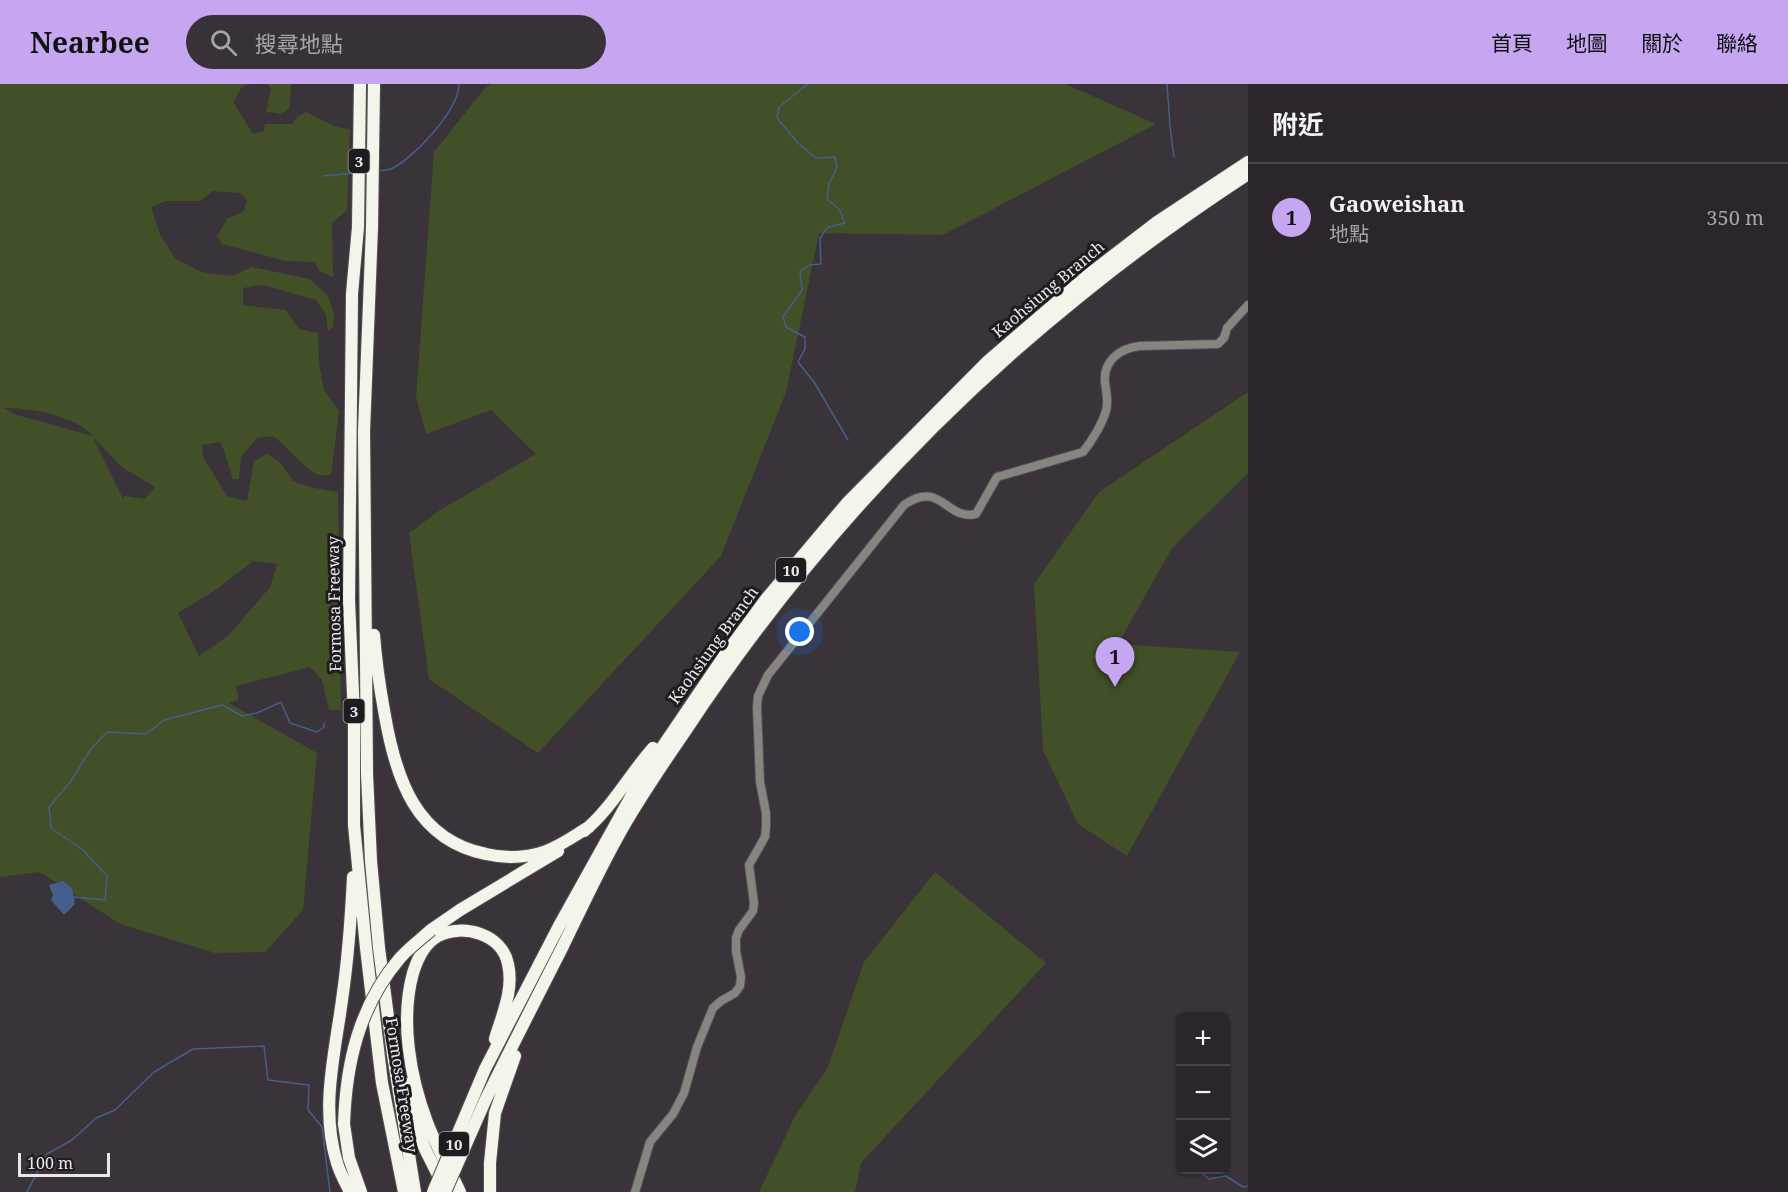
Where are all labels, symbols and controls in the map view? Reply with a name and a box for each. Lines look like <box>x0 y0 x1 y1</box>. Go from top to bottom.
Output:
search box <box>186 15 606 69</box>
text: Nearbee <box>30 23 150 61</box>
icon: search <box>207 26 240 59</box>
text: 搜尋地點 <box>255 28 343 58</box>
text: 首頁 <box>1491 29 1533 57</box>
text: 地圖 <box>1566 29 1608 57</box>
text: 關於 <box>1641 29 1683 57</box>
text: 聯絡 <box>1716 29 1758 57</box>
text: 附近 <box>1272 106 1324 142</box>
road number: 3 <box>348 149 370 173</box>
text: Gaoweishan <box>1329 188 1465 218</box>
text: 1 <box>1286 204 1297 231</box>
text: 350 m <box>1706 204 1764 231</box>
text: 地點 <box>1329 220 1369 247</box>
street label: Kaohsiung Branch <box>987 236 1109 342</box>
street label: Formosa Freeway <box>322 535 346 672</box>
road number: 10 <box>776 558 806 582</box>
street label: Kaohsiung Branch <box>663 582 763 708</box>
your location <box>785 617 814 646</box>
pin: 1 <box>1096 638 1134 687</box>
road number: 3 <box>344 699 364 723</box>
map controls <box>1176 1012 1230 1174</box>
button: + <box>1176 1012 1230 1066</box>
street label: Formosa Freeway <box>381 1016 424 1155</box>
button: − <box>1176 1066 1230 1120</box>
button: layers <box>1176 1120 1230 1174</box>
road number: 10 <box>439 1132 469 1156</box>
scale bar <box>18 1150 110 1178</box>
text: 100 m <box>27 1152 73 1174</box>

